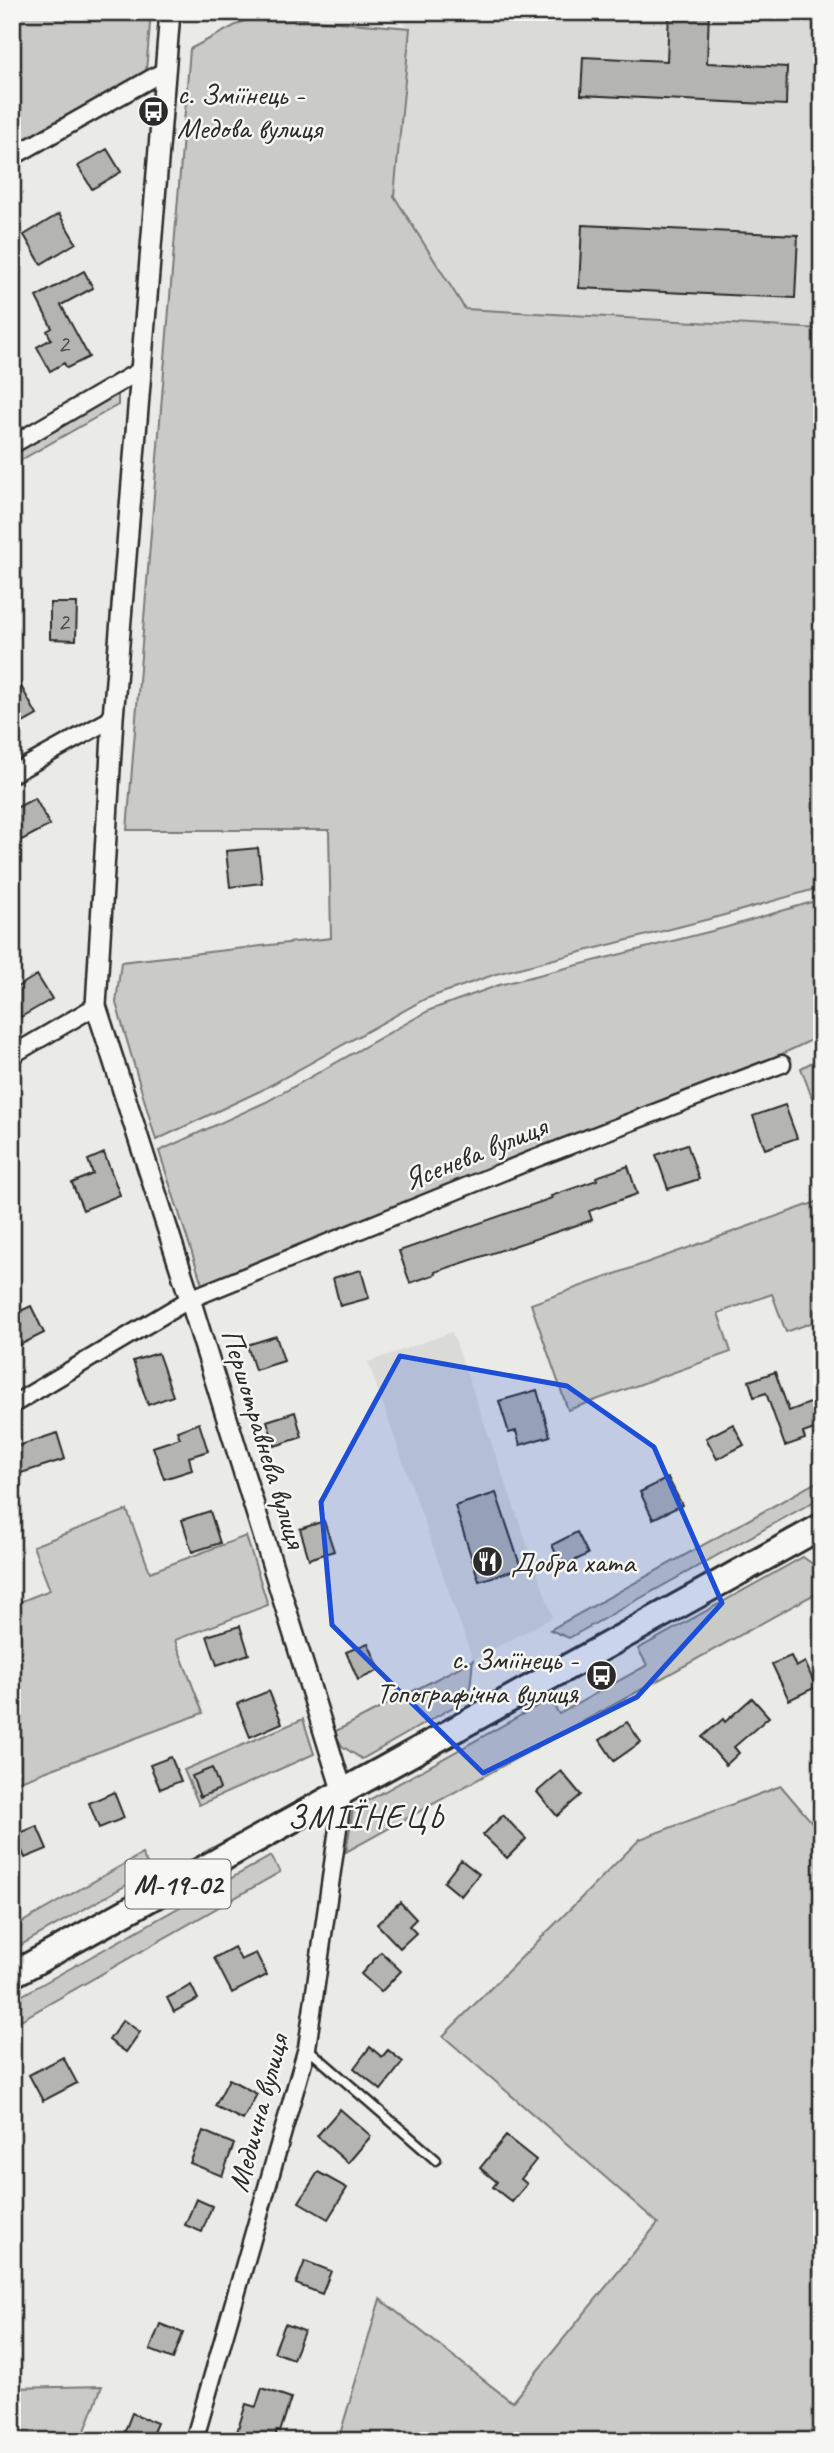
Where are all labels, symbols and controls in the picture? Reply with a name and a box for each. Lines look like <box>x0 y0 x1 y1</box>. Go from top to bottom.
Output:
place label: с. Зміїнець - Медова вулиця <box>177 75 325 147</box>
bus stop icon: с. Зміїнець - Медова вулиця <box>137 94 171 128</box>
house number: 2 <box>57 327 71 360</box>
house number: 2 <box>57 605 71 638</box>
street label: Ясенева вулиця <box>398 1106 555 1199</box>
street label: Першотравнева вулиця <box>213 1324 316 1555</box>
place label: Добра хата <box>511 1543 637 1581</box>
restaurant icon: Добра хата <box>471 1545 505 1579</box>
place label: с. Зміїнець - Топографічна вулиця <box>376 1640 579 1712</box>
bus stop icon: с. Зміїнець - Топографічна вулиця <box>584 1659 618 1693</box>
district label: ЗМІЇНЕЦЬ <box>287 1796 445 1838</box>
road number: М-19-02 <box>125 1860 230 1909</box>
street label: Медична вулиця <box>219 2028 298 2196</box>

